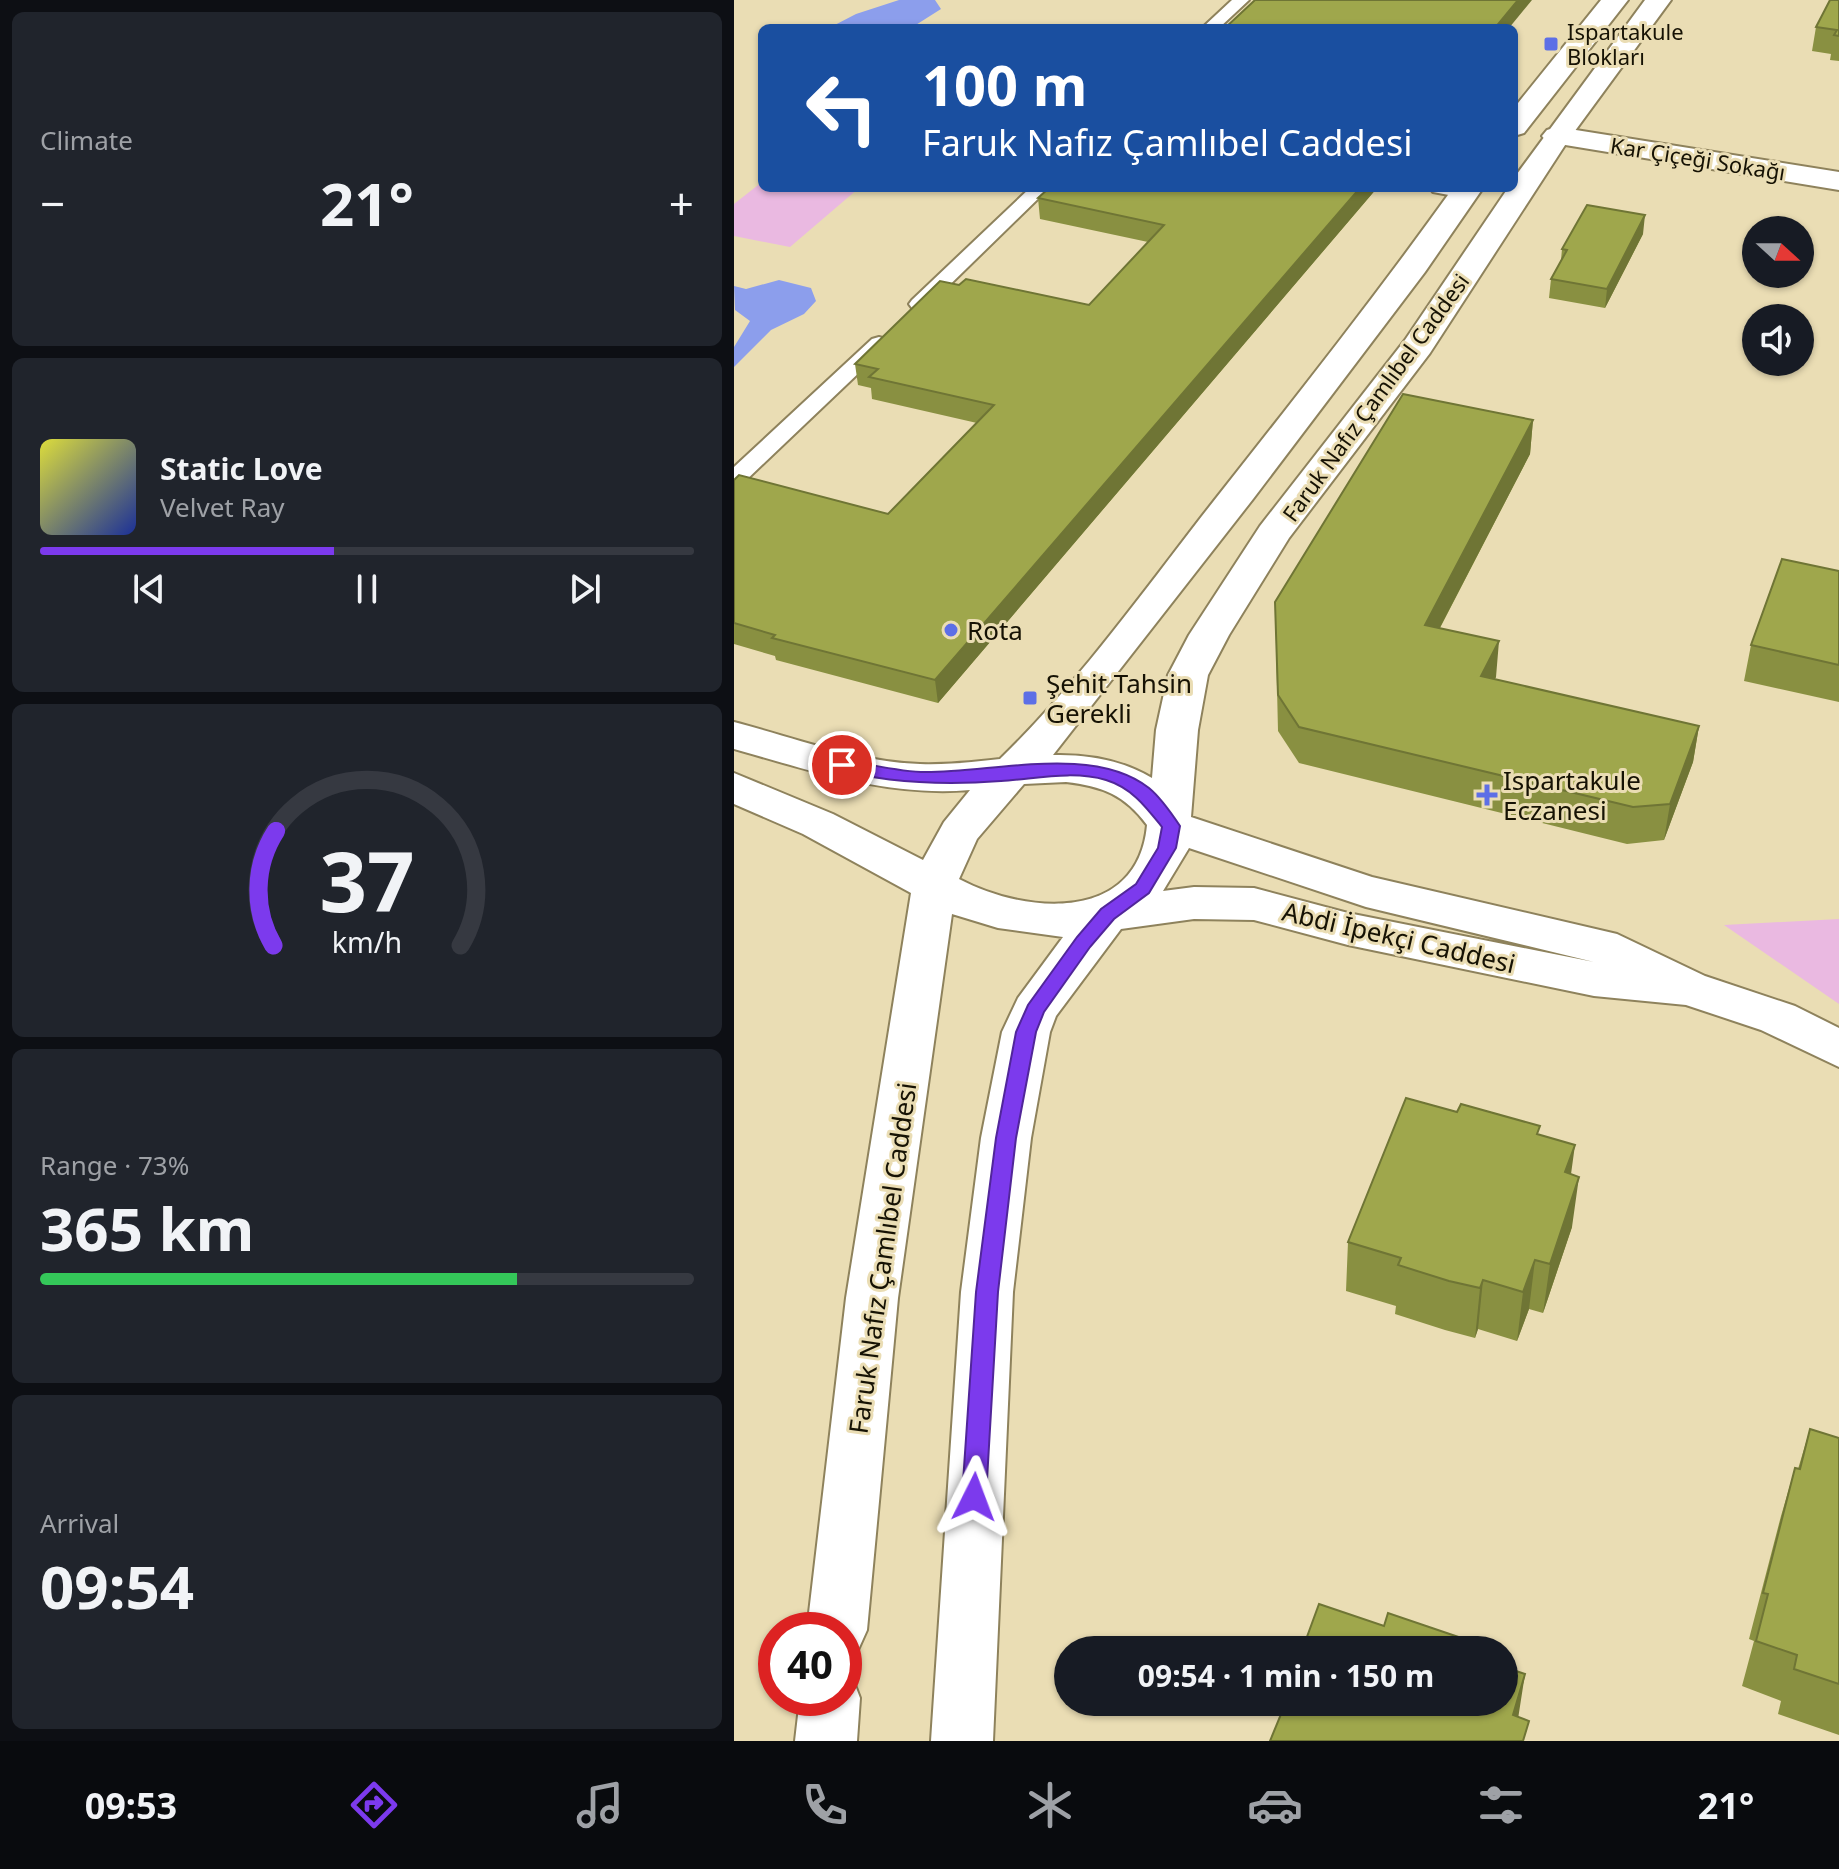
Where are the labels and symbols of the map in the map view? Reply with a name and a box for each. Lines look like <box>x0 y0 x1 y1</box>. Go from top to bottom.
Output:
place label: Ispartakule Blokları <box>1567 16 1684 71</box>
marker: Ispartakule Blokları <box>1542 35 1560 53</box>
street label: Kar Çiçeği Sokağı <box>1608 129 1788 187</box>
north arrow <box>1742 216 1814 288</box>
street label: Faruk Nafız Çamlıbel Caddesi <box>1275 267 1475 527</box>
place label: Rota <box>967 612 1023 648</box>
marker: Rota <box>942 621 960 639</box>
place label: Şehit Tahsin Gerekli <box>1046 665 1192 731</box>
marker: Şehit Tahsin Gerekli <box>1021 689 1039 707</box>
pin <box>808 731 876 799</box>
place label: Ispartakule Eczanesi <box>1503 762 1641 828</box>
marker: Ispartakule Eczanesi <box>1478 786 1496 804</box>
street label: Abdi İpekçi Caddesi <box>1279 893 1519 981</box>
street label: Faruk Nafız Çamlıbel Caddesi <box>840 1080 924 1436</box>
position arrow <box>932 1455 1016 1539</box>
speed limit sign: 40 <box>758 1612 862 1716</box>

